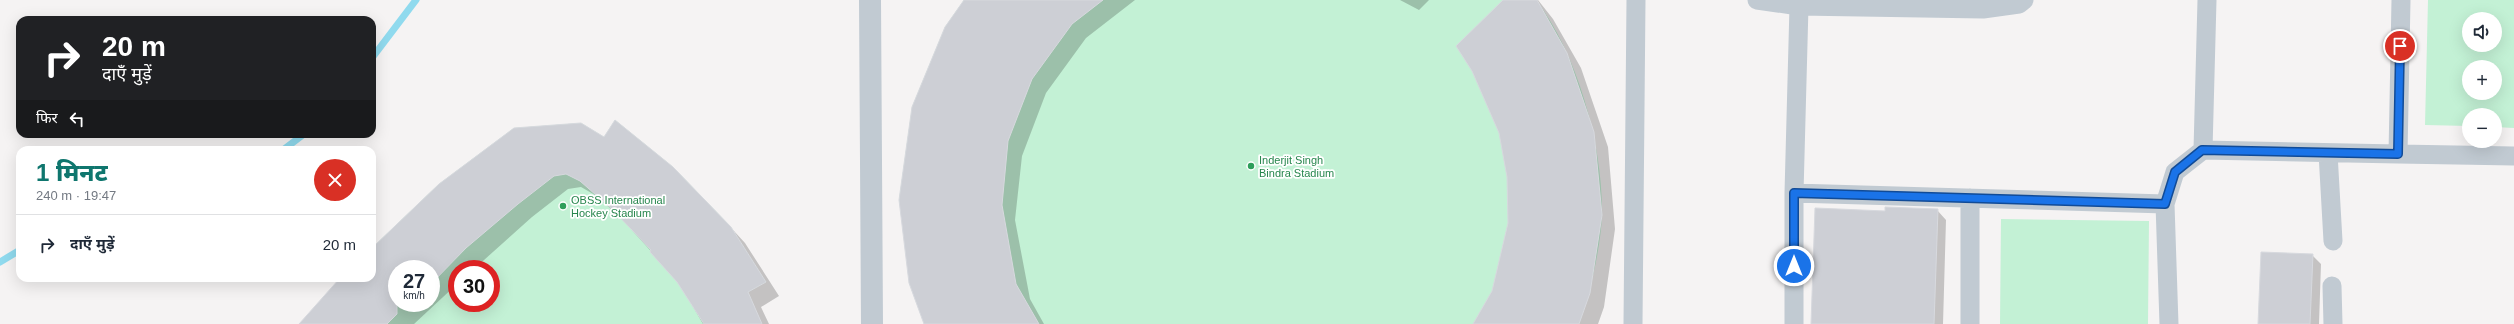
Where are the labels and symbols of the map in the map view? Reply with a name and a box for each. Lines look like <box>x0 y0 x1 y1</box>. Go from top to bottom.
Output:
pin <box>2383 29 2417 63</box>
place label: Inderjit Singh Bindra Stadium <box>1259 154 1334 179</box>
marker: Inderjit Singh Bindra Stadium <box>1246 161 1256 171</box>
place label: OBSS International Hockey Stadium <box>571 194 665 219</box>
marker: OBSS International Hockey Stadium <box>558 201 568 211</box>
position arrow <box>1773 245 1815 287</box>
speed limit sign: 30 <box>448 260 500 312</box>

